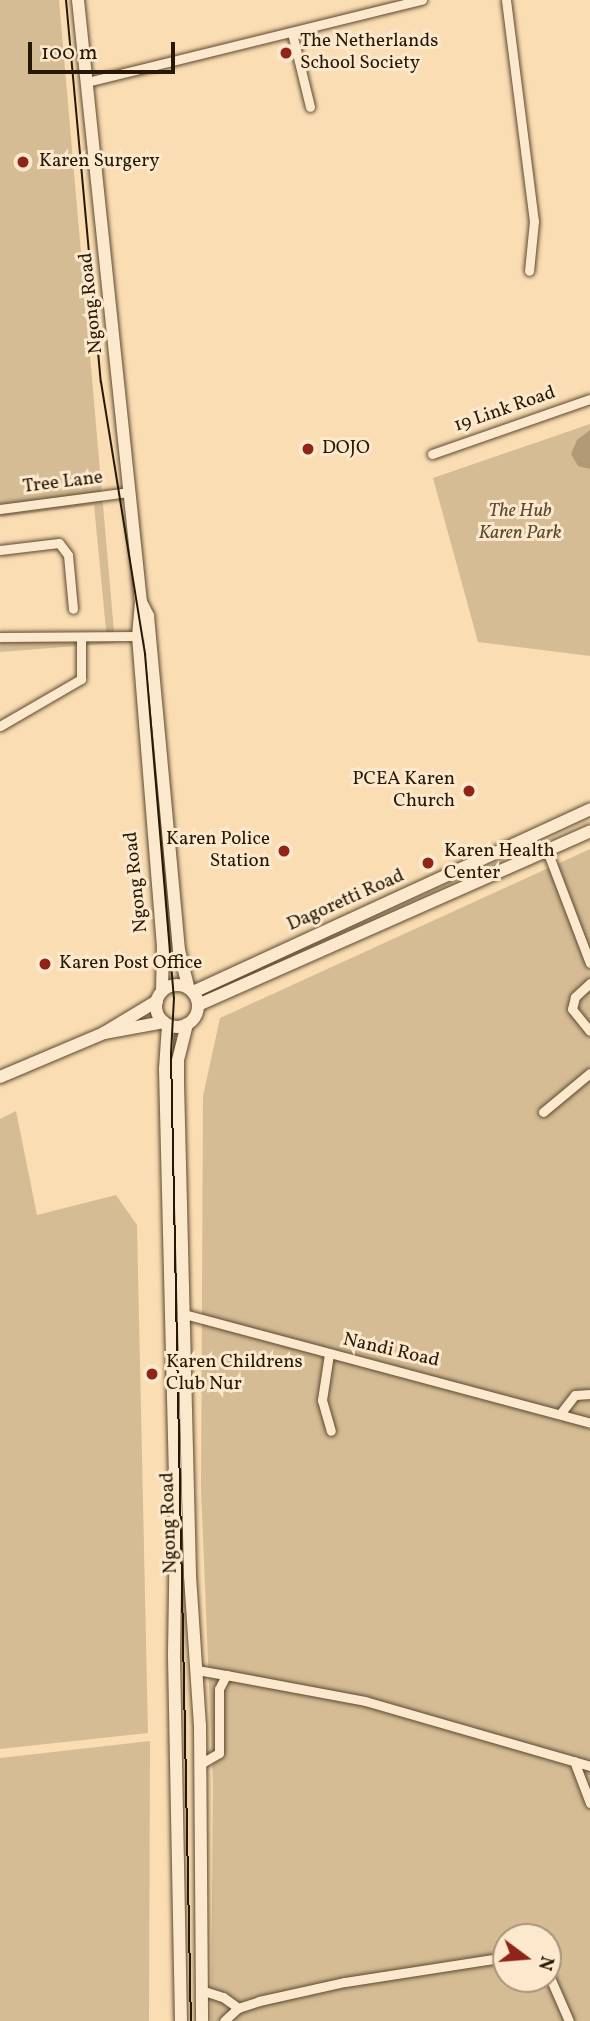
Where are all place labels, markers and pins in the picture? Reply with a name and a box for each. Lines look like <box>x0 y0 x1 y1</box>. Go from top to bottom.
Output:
place label: The Netherlands School Society <box>300 31 438 75</box>
marker: The Netherlands School Society <box>278 45 294 61</box>
place label: Karen Surgery <box>39 151 160 173</box>
marker: Karen Surgery <box>13 152 33 172</box>
place label: DOJO <box>322 438 370 460</box>
marker: DOJO <box>300 441 316 457</box>
place label: PCEA Karen Church <box>352 769 455 813</box>
marker: PCEA Karen Church <box>461 783 477 799</box>
place label: Karen Police Station <box>166 829 270 873</box>
place label: Karen Health Center <box>444 841 555 885</box>
marker: Karen Police Station <box>276 843 292 859</box>
marker: Karen Health Center <box>418 853 438 873</box>
place label: Karen Post Office <box>59 953 202 975</box>
marker: Karen Post Office <box>37 956 53 972</box>
place label: Karen Childrens Club Nur <box>166 1352 303 1396</box>
marker: Karen Childrens Club Nur <box>144 1366 160 1382</box>

